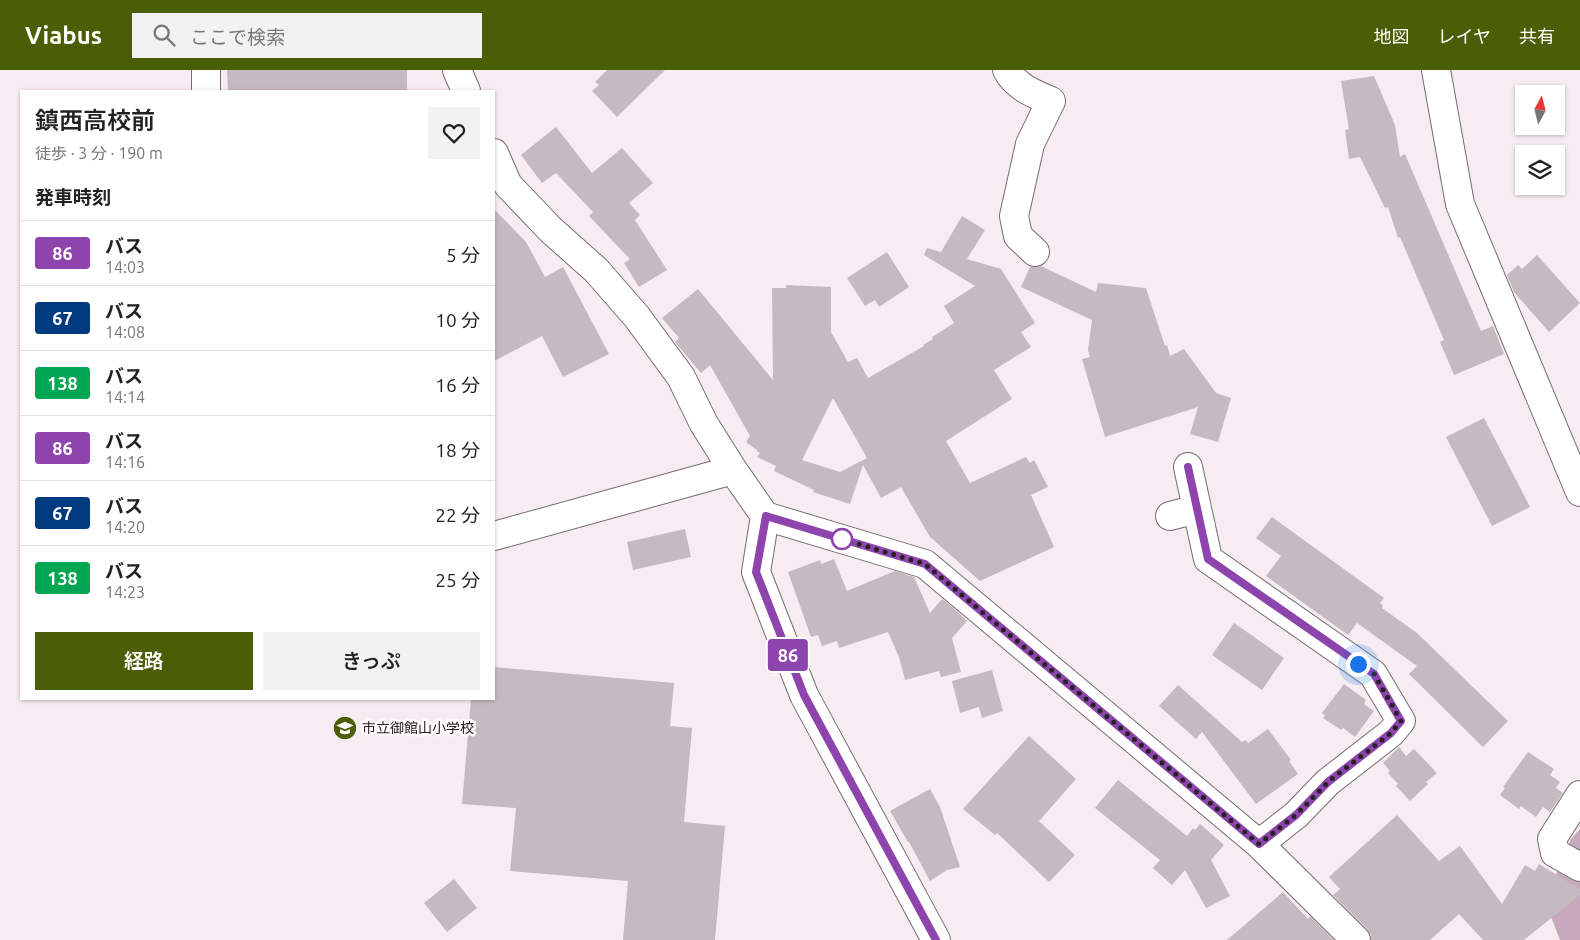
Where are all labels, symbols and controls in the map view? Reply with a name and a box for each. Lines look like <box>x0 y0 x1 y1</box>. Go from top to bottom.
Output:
search box <box>132 13 482 58</box>
icon: search <box>150 21 178 49</box>
text: Viabus <box>25 22 102 49</box>
text: ここで検索 <box>190 26 285 48</box>
text: 地図 <box>1374 26 1410 46</box>
text: レイヤ <box>1438 26 1491 46</box>
text: 共有 <box>1519 26 1555 46</box>
north arrow <box>1515 85 1565 135</box>
map controls <box>1515 85 1565 195</box>
text: 鎮西高校前 <box>35 107 155 134</box>
button: heart <box>428 107 480 159</box>
text: 徒歩 · 3 分 · 190 m <box>35 144 163 162</box>
button: layers <box>1515 145 1565 195</box>
text: 発車時刻 <box>35 186 111 208</box>
text: バス <box>105 235 143 257</box>
text: 86 <box>52 243 73 263</box>
text: 5 分 <box>446 244 480 266</box>
text: 14:03 <box>105 258 145 276</box>
text: バス <box>105 300 143 322</box>
text: 67 <box>52 308 73 328</box>
text: 10 分 <box>435 309 480 331</box>
text: 14:08 <box>105 323 145 341</box>
text: バス <box>105 365 143 387</box>
text: 138 <box>47 373 78 393</box>
text: 16 分 <box>435 374 480 396</box>
text: 14:14 <box>105 388 145 406</box>
text: バス <box>105 430 143 452</box>
text: 86 <box>52 438 73 458</box>
text: 18 分 <box>435 439 480 461</box>
text: 14:16 <box>105 453 145 471</box>
text: バス <box>105 495 143 517</box>
text: 67 <box>52 503 73 523</box>
text: 22 分 <box>435 504 480 526</box>
text: 14:20 <box>105 518 145 536</box>
unlabelled marker <box>831 528 853 550</box>
text: バス <box>105 560 143 582</box>
text: 138 <box>47 568 78 588</box>
text: 25 分 <box>435 569 480 591</box>
text: 14:23 <box>105 583 145 601</box>
button: 経路 <box>35 632 253 690</box>
button: きっぷ <box>263 632 480 690</box>
line badge: 86 <box>766 639 810 671</box>
text: 86 <box>778 645 798 665</box>
your location <box>1346 652 1371 677</box>
school or university icon: 市立御館山小学校 <box>332 715 358 741</box>
place label: 市立御館山小学校 <box>362 720 474 736</box>

